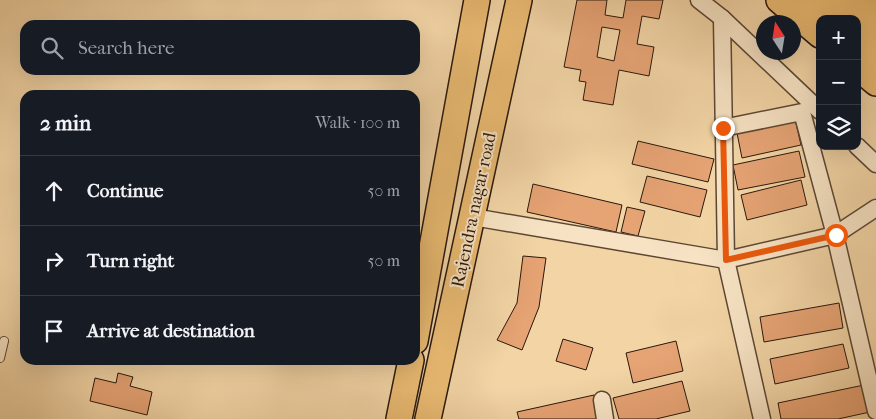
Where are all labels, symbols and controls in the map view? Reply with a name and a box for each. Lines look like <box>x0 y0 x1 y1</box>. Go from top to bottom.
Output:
north arrow <box>756 15 801 60</box>
map controls <box>816 15 861 150</box>
button: + <box>816 15 861 60</box>
search box <box>20 20 420 75</box>
icon: search <box>38 34 66 62</box>
text: Search here <box>78 37 174 59</box>
button: − <box>816 60 861 105</box>
button: layers <box>816 105 861 150</box>
text: 2 min <box>40 111 91 135</box>
text: Walk · 100 m <box>315 113 400 132</box>
route end <box>712 117 735 140</box>
street label: Rajendra nagar road <box>447 130 501 290</box>
icon: ahead <box>40 177 68 205</box>
text: Continue <box>87 180 163 202</box>
text: 50 m <box>368 181 400 200</box>
route start <box>825 224 848 247</box>
icon: right <box>40 247 68 275</box>
text: Turn right <box>87 250 174 272</box>
text: 50 m <box>368 251 400 270</box>
icon: arrive <box>40 317 68 345</box>
text: Arrive at destination <box>87 320 255 342</box>

